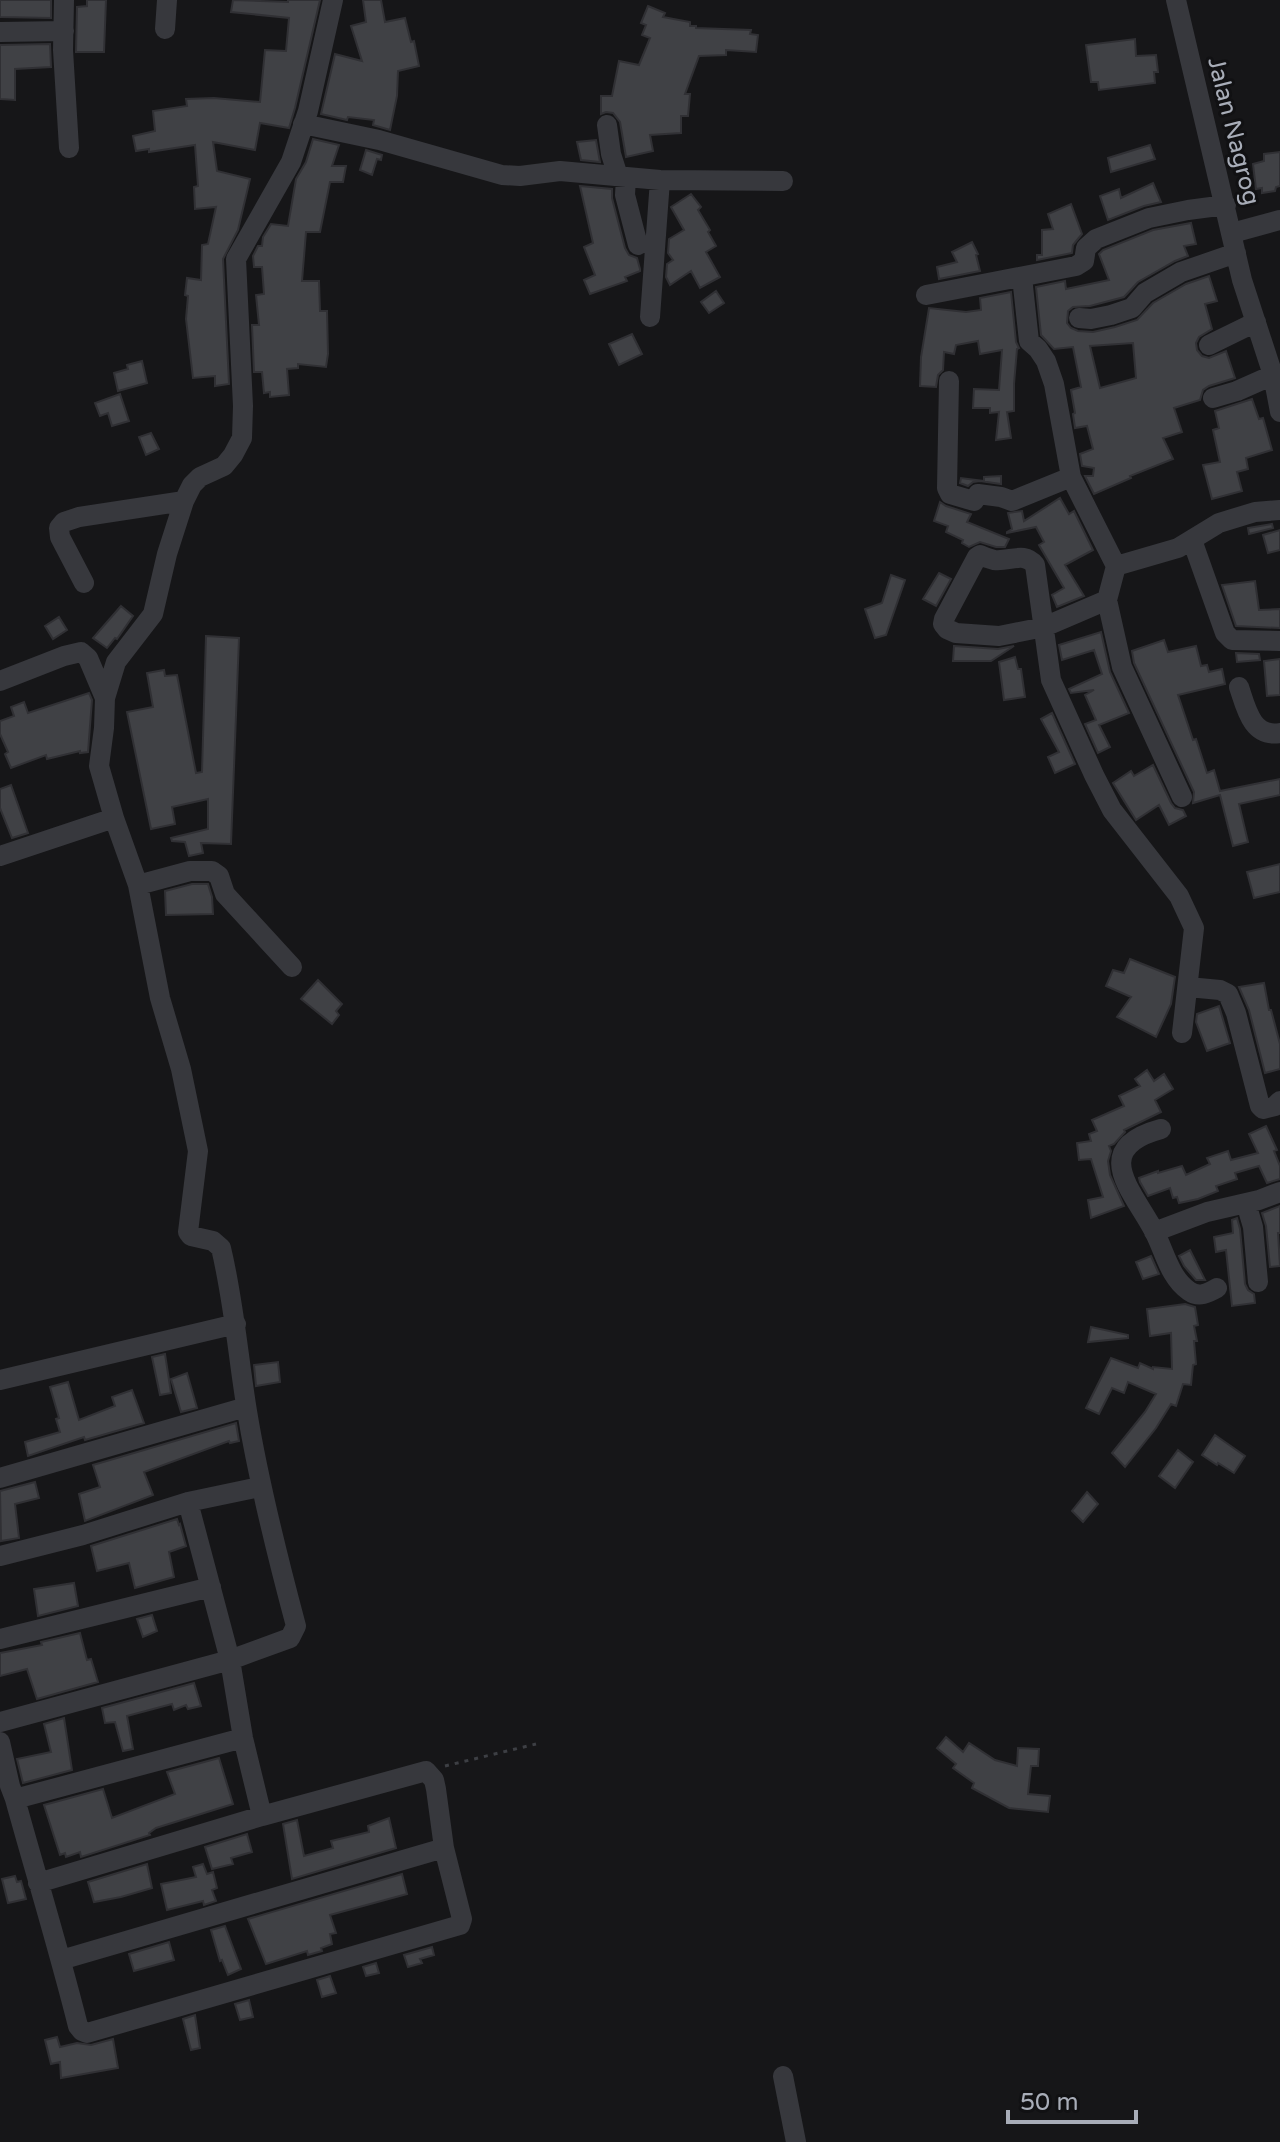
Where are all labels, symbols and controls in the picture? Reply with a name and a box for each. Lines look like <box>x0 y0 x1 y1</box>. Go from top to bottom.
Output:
street label: Jalan Nagrog <box>1201 54 1266 208</box>
scale bar <box>1008 2074 1136 2124</box>
text: 50 m <box>1020 2088 1078 2117</box>

